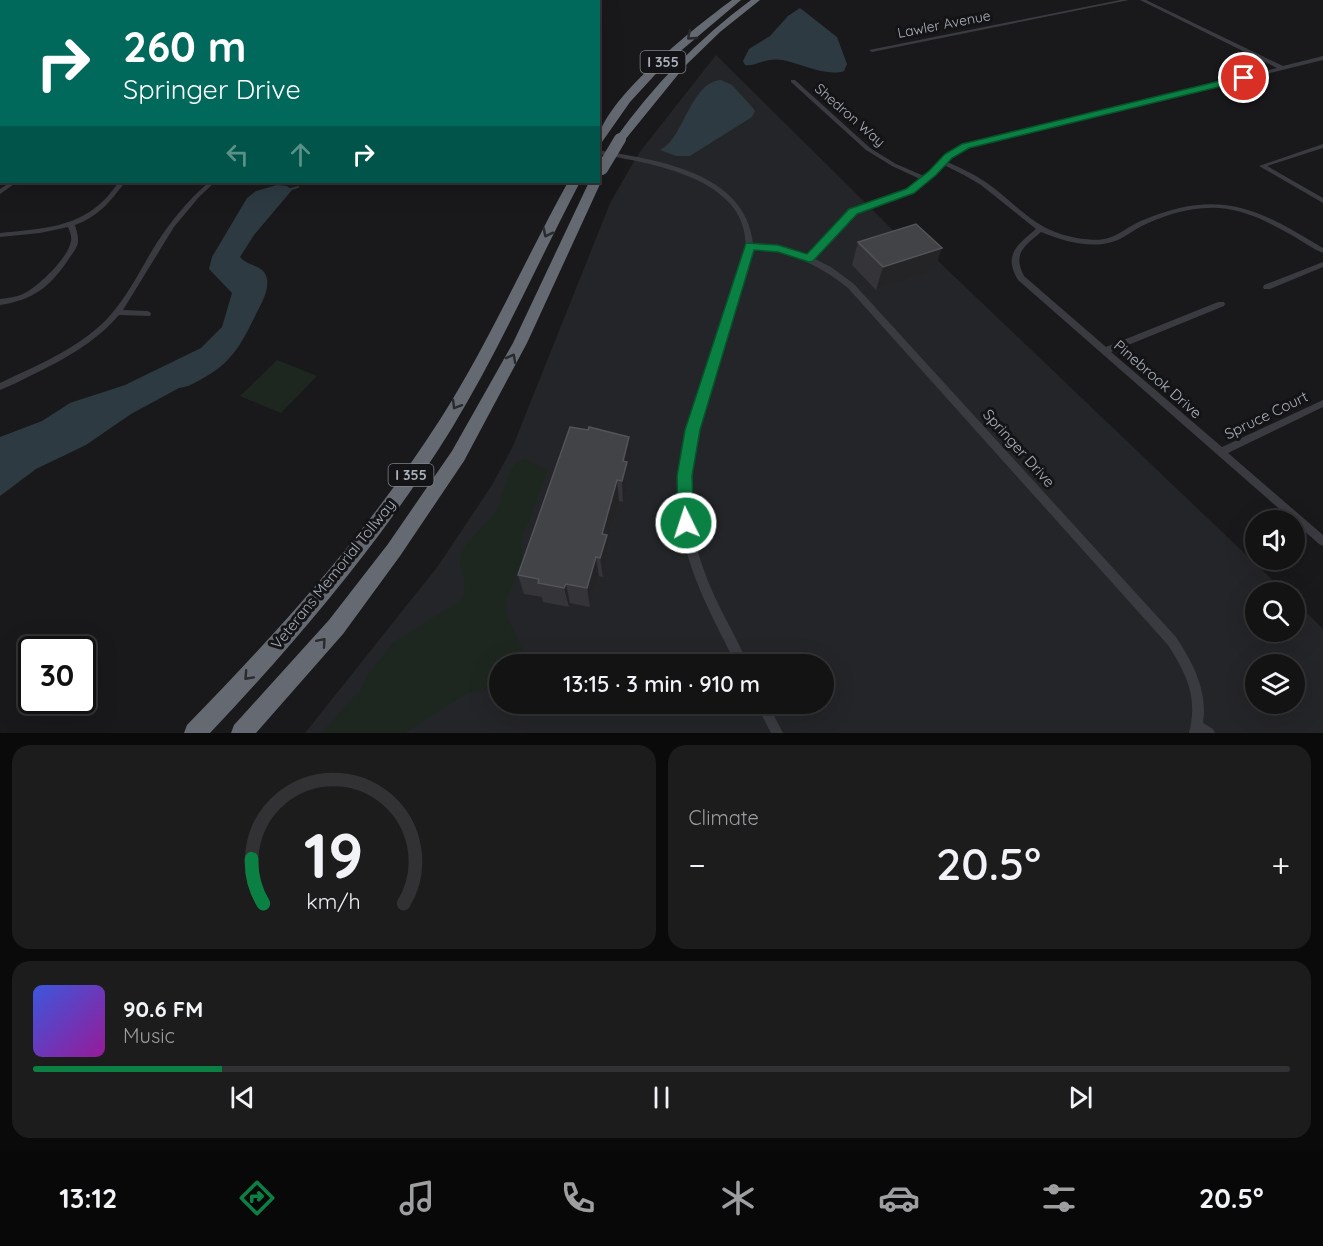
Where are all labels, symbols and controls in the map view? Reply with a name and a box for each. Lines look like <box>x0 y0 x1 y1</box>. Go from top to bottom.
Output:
street label: Lawler Avenue <box>896 6 992 42</box>
text: 260 m <box>123 20 246 73</box>
icon: right <box>24 24 102 102</box>
one-way arrow <box>687 29 698 40</box>
road number: I 355 <box>640 51 686 73</box>
pin <box>1218 52 1269 103</box>
icon: arrive <box>1227 61 1260 94</box>
text: Springer Drive <box>123 72 301 106</box>
street label: Shedron Way <box>811 80 889 150</box>
icon: left <box>221 138 254 171</box>
icon: ahead <box>284 138 317 171</box>
icon: right <box>347 138 380 171</box>
one-way arrow <box>542 227 554 238</box>
street label: Pinebrook Drive <box>1110 336 1206 422</box>
one-way arrow <box>505 354 516 365</box>
street label: Spruce Court <box>1221 387 1311 443</box>
one-way arrow <box>452 399 463 410</box>
street label: Springer Drive <box>979 405 1059 491</box>
road number: I 355 <box>388 464 434 486</box>
position arrow <box>654 491 718 555</box>
street label: Veterans Memorial Tollway <box>267 495 399 653</box>
map controls <box>1245 510 1305 714</box>
button: sound <box>1245 510 1305 570</box>
button: search <box>1245 582 1305 642</box>
speed limit sign: 30 <box>18 636 96 714</box>
one-way arrow <box>315 638 326 649</box>
button: layers <box>1245 654 1305 714</box>
one-way arrow <box>244 670 255 680</box>
text: 13:15 · 3 min · 910 m <box>563 670 760 698</box>
text: Climate <box>689 805 759 830</box>
text: 19 <box>304 816 364 894</box>
text: 20.5° <box>936 835 1041 891</box>
text: − <box>689 844 706 885</box>
text: + <box>1271 844 1290 885</box>
text: km/h <box>307 888 361 914</box>
text: 90.6 FM <box>123 995 203 1023</box>
text: Music <box>123 1023 175 1048</box>
icon: previous <box>226 1081 259 1114</box>
icon: pause <box>645 1081 678 1114</box>
icon: next <box>1064 1081 1097 1114</box>
icon: directions <box>236 1177 278 1219</box>
icon: music <box>396 1177 438 1219</box>
icon: phone <box>557 1177 599 1219</box>
icon: climate <box>717 1177 759 1219</box>
icon: car <box>878 1177 920 1219</box>
icon: filters <box>1038 1177 1080 1219</box>
text: 13:12 <box>59 1181 117 1215</box>
text: 20.5° <box>1199 1181 1264 1215</box>

